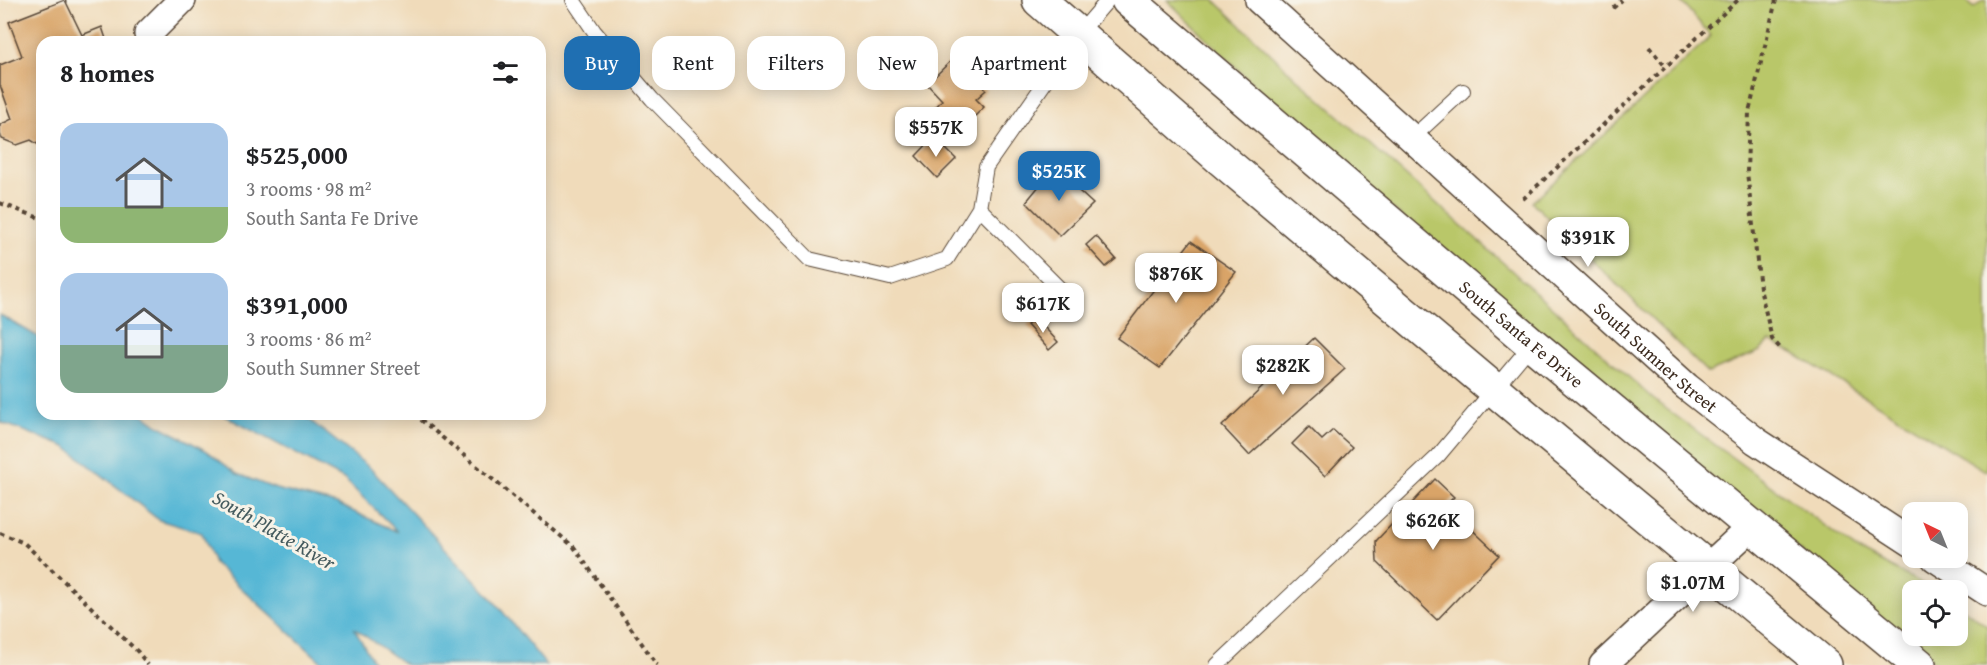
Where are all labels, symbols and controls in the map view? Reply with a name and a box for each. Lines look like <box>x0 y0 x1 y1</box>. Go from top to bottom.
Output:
chip: Buy <box>564 36 640 90</box>
chip: Rent <box>652 36 735 90</box>
chip: Filters <box>747 36 845 90</box>
chip: New <box>857 36 938 90</box>
chip: Apartment <box>950 36 1088 90</box>
text: 8 homes <box>60 53 155 92</box>
icon: filters <box>489 56 522 89</box>
pin: $557K <box>894 107 978 158</box>
text: $557K <box>909 112 963 141</box>
text: $525,000 <box>246 135 348 174</box>
icon: home <box>108 147 180 219</box>
pin: $525K <box>1017 151 1101 202</box>
text: $525K <box>1032 156 1086 185</box>
text: 3 rooms · 98 m² <box>246 174 372 203</box>
text: South Santa Fe Drive <box>246 203 419 232</box>
pin: $391K <box>1546 217 1630 268</box>
text: $391K <box>1561 222 1615 251</box>
pin: $876K <box>1134 253 1218 304</box>
text: $876K <box>1149 258 1203 287</box>
street label: South Santa Fe Drive <box>1453 274 1589 394</box>
pin: $617K <box>1001 283 1085 334</box>
text: $391,000 <box>246 285 348 324</box>
text: $617K <box>1016 288 1070 317</box>
street label: South Sumner Street <box>1588 295 1724 419</box>
icon: home <box>108 297 180 369</box>
text: 3 rooms · 86 m² <box>246 324 372 353</box>
pin: $282K <box>1241 345 1325 396</box>
text: $282K <box>1256 350 1310 379</box>
text: South Sumner Street <box>246 353 420 382</box>
water label: South Platte River <box>208 483 341 577</box>
pin: $626K <box>1391 500 1475 551</box>
north arrow <box>1902 502 1968 568</box>
map controls <box>1902 502 1968 646</box>
text: $626K <box>1406 505 1460 534</box>
pin: $1.07M <box>1644 562 1742 613</box>
text: $1.07M <box>1661 567 1725 596</box>
button: locate <box>1902 580 1968 646</box>

